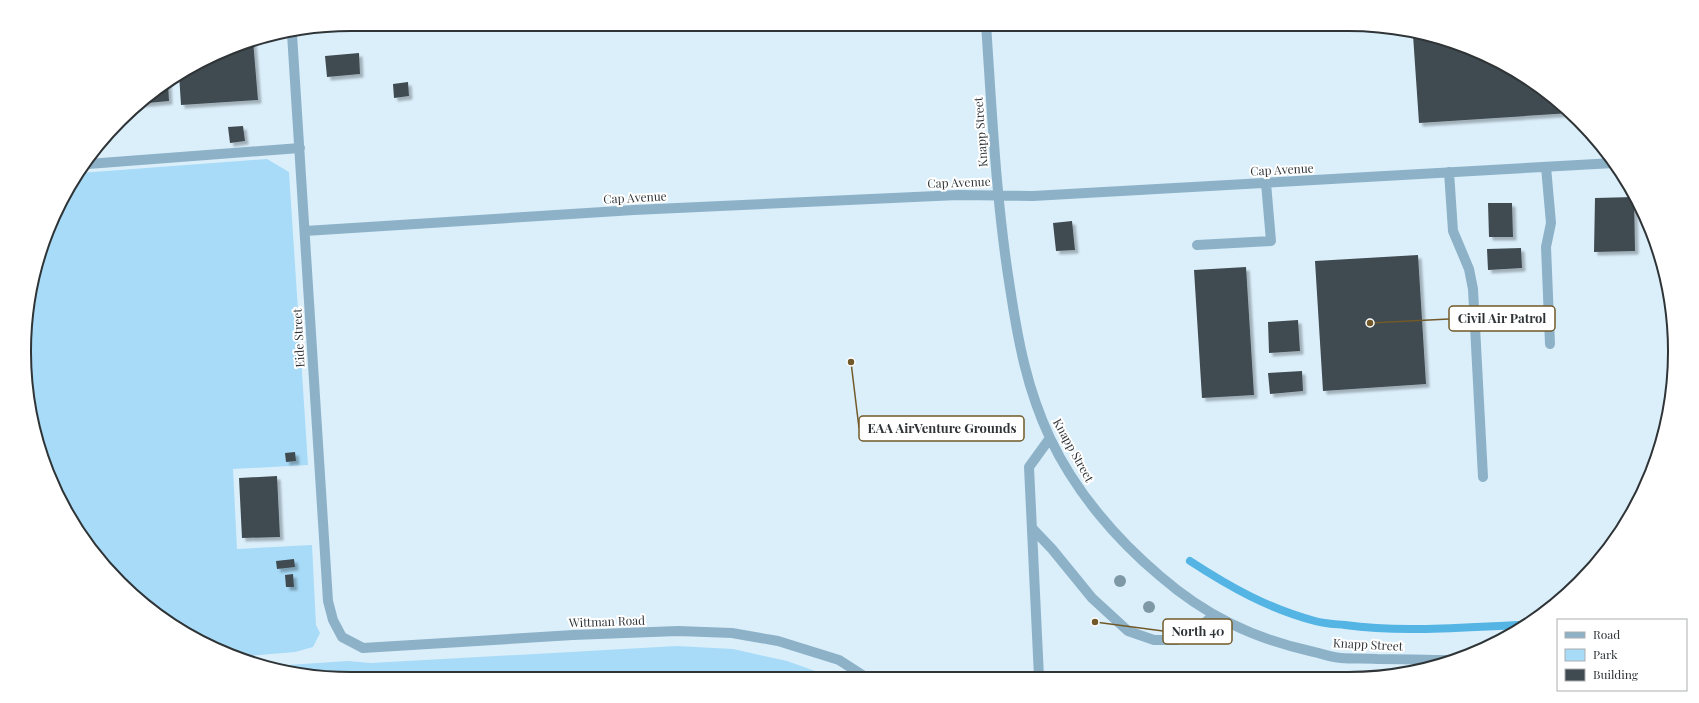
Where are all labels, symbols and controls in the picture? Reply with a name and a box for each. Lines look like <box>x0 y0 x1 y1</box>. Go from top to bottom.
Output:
street label: Knapp Street <box>970 96 990 168</box>
street label: Cap Avenue <box>1250 159 1314 179</box>
street label: Cap Avenue <box>927 173 991 191</box>
street label: Cap Avenue <box>603 187 667 207</box>
callout: Civil Air Patrol <box>1449 306 1555 331</box>
street label: Eide Street <box>288 307 308 368</box>
text: Civil Air Patrol <box>1458 309 1546 326</box>
street label: Knapp Street <box>1050 415 1098 485</box>
callout: EAA AirVenture Grounds <box>859 416 1024 441</box>
text: EAA AirVenture Grounds <box>867 419 1017 436</box>
street label: Wittman Road <box>568 612 645 630</box>
callout: North 40 <box>1163 619 1232 644</box>
legend <box>1557 619 1687 691</box>
text: North 40 <box>1171 622 1225 639</box>
text: Road <box>1593 626 1620 642</box>
street label: Knapp Street <box>1333 634 1404 654</box>
text: Park <box>1593 646 1618 662</box>
text: Building <box>1593 666 1639 682</box>

